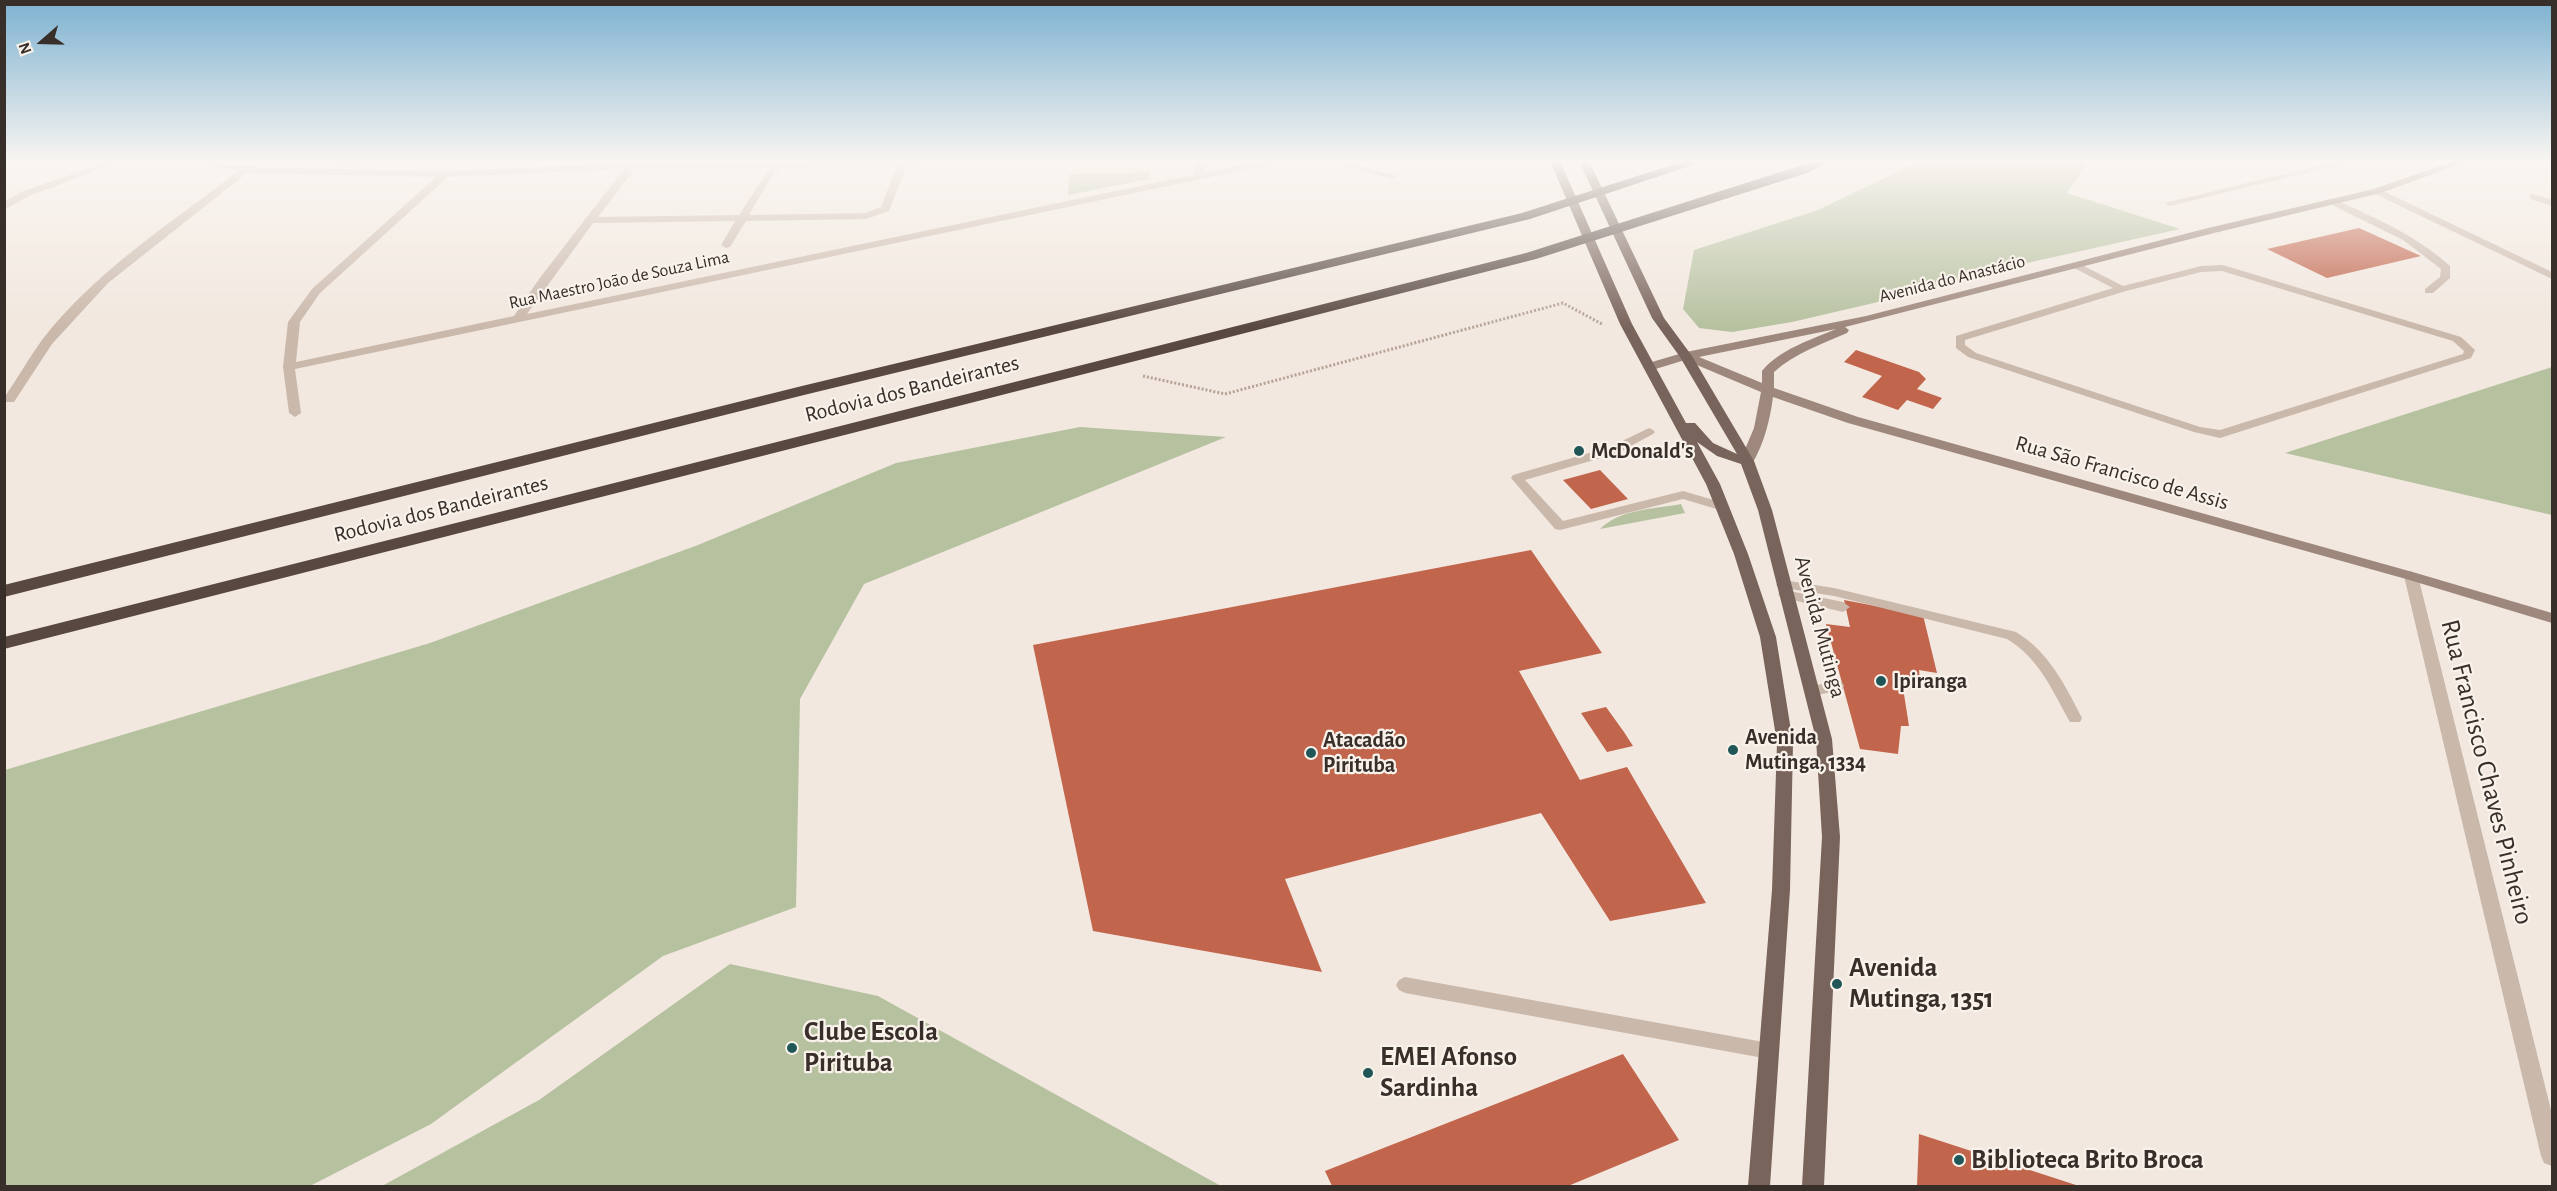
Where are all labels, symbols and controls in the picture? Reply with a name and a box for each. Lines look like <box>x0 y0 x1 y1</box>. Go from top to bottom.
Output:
north arrow <box>12 12 72 72</box>
text: N <box>16 40 35 56</box>
street label: Rua Maestro João de Souza Lima <box>507 246 731 314</box>
street label: Avenida do Anastácio <box>1877 250 2027 308</box>
street label: Rodovia dos Bandeirantes <box>802 350 1022 428</box>
street label: Rua São Francisco de Assis <box>2012 430 2232 516</box>
place label: McDonald's <box>1591 438 1693 464</box>
marker: McDonald's <box>1572 444 1586 458</box>
street label: Rodovia dos Bandeirantes <box>331 470 551 548</box>
street label: Avenida Mutinga <box>1788 553 1852 701</box>
street label: Rua Francisco Chaves Pinheiro <box>2433 616 2541 928</box>
place label: Ipiranga <box>1893 668 1967 694</box>
marker: Ipiranga <box>1874 674 1888 688</box>
place label: Avenida Mutinga, 1334 <box>1745 724 1866 776</box>
place label: Atacadão Pirituba <box>1323 727 1406 778</box>
marker: Avenida Mutinga, 1334 <box>1726 743 1740 757</box>
marker: Atacadão Pirituba <box>1304 746 1318 760</box>
place label: Avenida Mutinga, 1351 <box>1849 952 1994 1015</box>
marker: Avenida Mutinga, 1351 <box>1830 977 1844 991</box>
place label: Clube Escola Pirituba <box>804 1016 938 1079</box>
marker: Clube Escola Pirituba <box>785 1041 799 1055</box>
place label: EMEI Afonso Sardinha <box>1380 1041 1517 1104</box>
marker: EMEI Afonso Sardinha <box>1361 1066 1375 1080</box>
place label: Biblioteca Brito Broca <box>1971 1144 2204 1176</box>
marker: Biblioteca Brito Broca <box>1952 1153 1966 1167</box>

